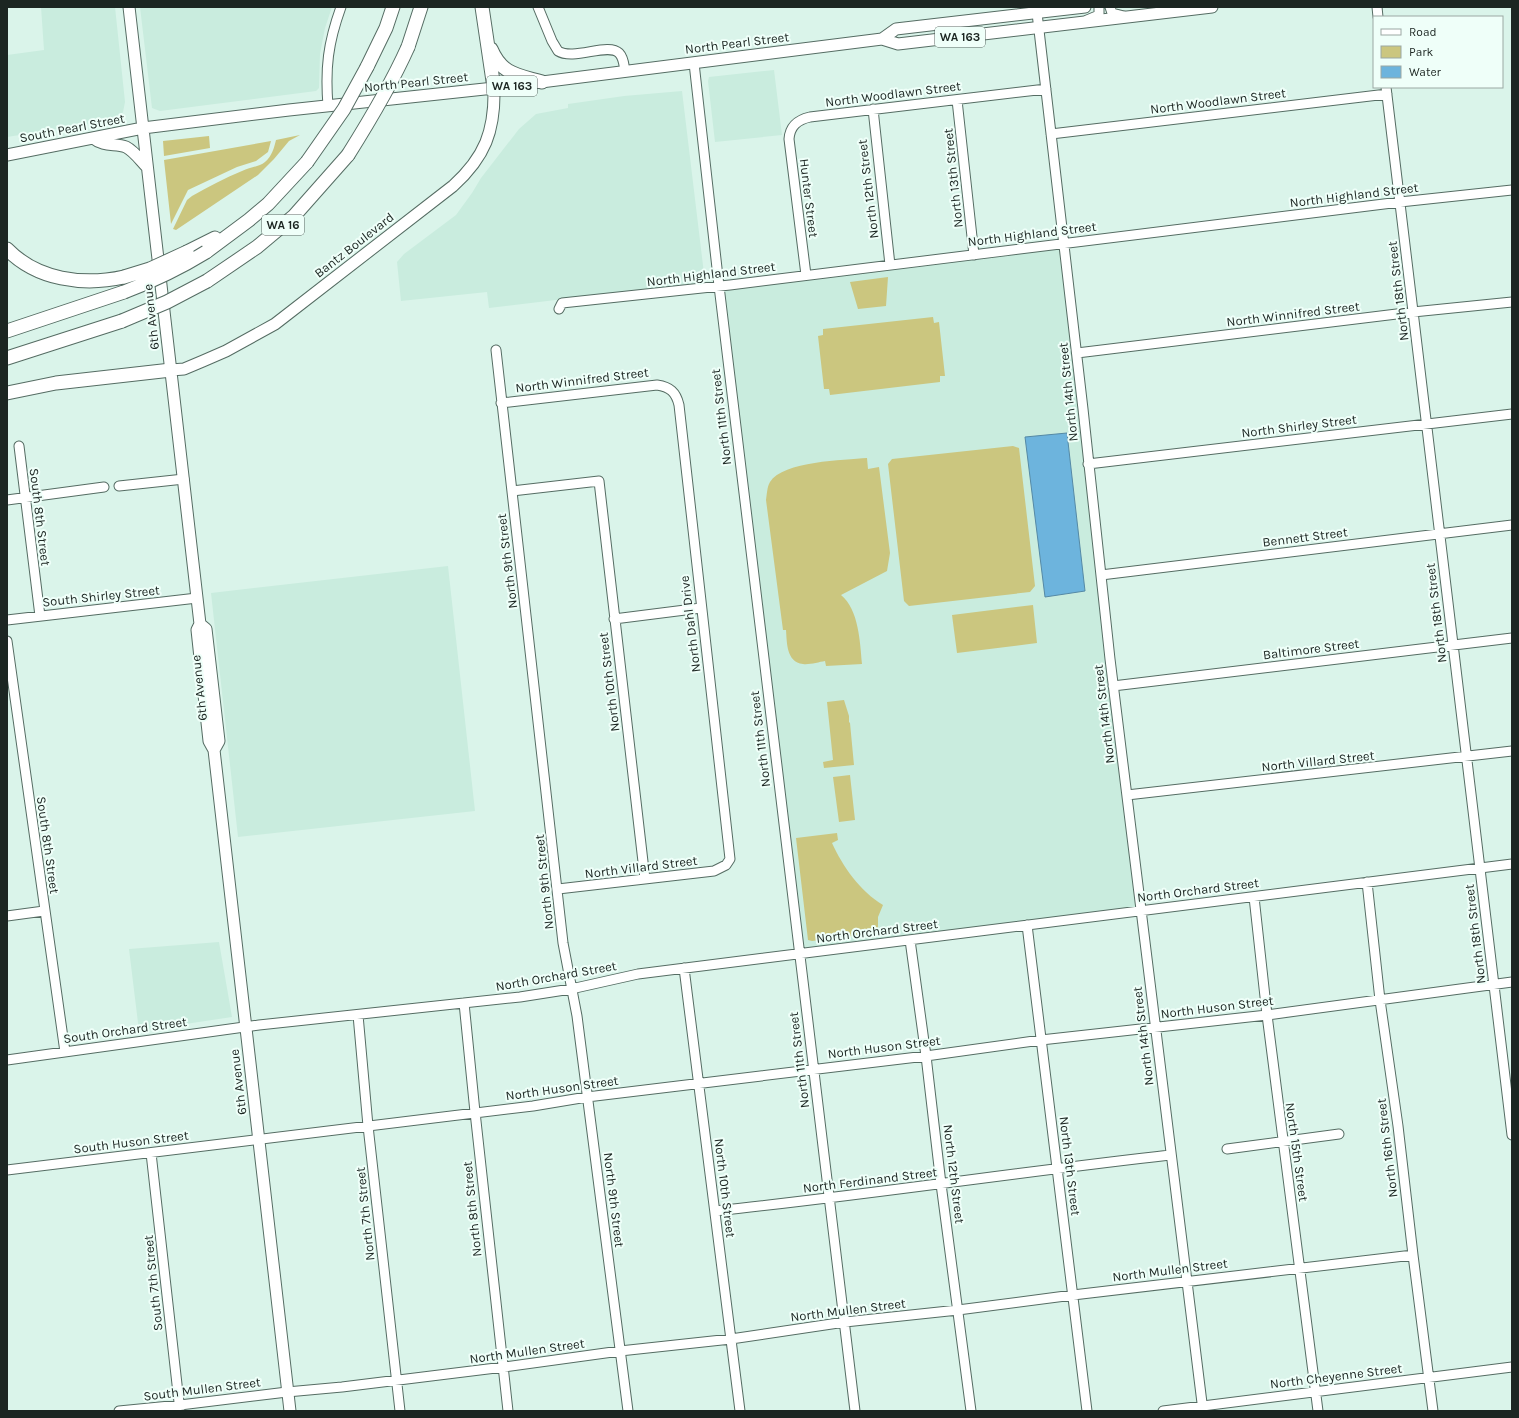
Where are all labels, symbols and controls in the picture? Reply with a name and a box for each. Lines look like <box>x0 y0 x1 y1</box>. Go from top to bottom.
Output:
legend <box>1373 16 1503 88</box>
text: Road <box>1409 25 1437 39</box>
road number: WA 163 <box>935 27 985 47</box>
street label: North Pearl Street <box>684 29 790 57</box>
text: Park <box>1409 45 1434 59</box>
text: Water <box>1409 65 1442 79</box>
street label: North Pearl Street <box>363 69 469 95</box>
road number: WA 163 <box>487 76 537 96</box>
street label: North Woodlawn Street <box>824 78 962 110</box>
street label: North Woodlawn Street <box>1149 85 1287 117</box>
street label: South Pearl Street <box>18 110 126 146</box>
street label: North 13th Street <box>940 127 966 229</box>
street label: North 12th Street <box>854 138 882 239</box>
street label: Hunter Street <box>797 158 821 238</box>
street label: North Highland Street <box>1289 180 1419 210</box>
street label: Bantz Boulevard <box>311 209 397 281</box>
road number: WA 16 <box>262 215 304 235</box>
street label: North Highland Street <box>967 219 1097 249</box>
street label: North 18th Street <box>1384 240 1412 342</box>
street label: North Highland Street <box>646 259 776 289</box>
street label: 6th Avenue <box>140 283 162 351</box>
street label: North Winnifred Street <box>1226 298 1360 330</box>
street label: North 14th Street <box>1055 342 1081 442</box>
street label: North Winnifred Street <box>515 364 649 396</box>
street label: North 11th Street <box>708 368 734 466</box>
street label: North Shirley Street <box>1241 411 1358 441</box>
street label: South 8th Street <box>27 467 53 567</box>
street label: North 9th Street <box>494 513 520 609</box>
street label: Bennett Street <box>1262 524 1349 550</box>
street label: North 18th Street <box>1422 562 1450 664</box>
street label: North Dahl Drive <box>677 575 703 673</box>
street label: South Shirley Street <box>42 582 161 610</box>
street label: North 10th Street <box>595 631 623 733</box>
street label: Baltimore Street <box>1262 636 1360 662</box>
street label: 6th Avenue <box>188 654 210 722</box>
street label: North 14th Street <box>1090 664 1118 764</box>
street label: North 11th Street <box>747 690 773 788</box>
street label: North Villard Street <box>1261 748 1375 774</box>
street label: South 8th Street <box>34 795 62 895</box>
street label: North 9th Street <box>532 834 556 930</box>
street label: North Villard Street <box>584 853 698 881</box>
street label: North Orchard Street <box>1136 875 1260 905</box>
street label: North 18th Street <box>1461 883 1489 985</box>
street label: North Orchard Street <box>815 916 939 946</box>
street label: North Orchard Street <box>494 958 618 994</box>
street label: North 14th Street <box>1129 986 1157 1086</box>
street label: North Huson Street <box>1160 993 1274 1021</box>
street label: North 11th Street <box>786 1011 812 1109</box>
street label: South Orchard Street <box>62 1014 188 1046</box>
street label: North Huson Street <box>827 1033 941 1061</box>
street label: 6th Avenue <box>226 1048 249 1116</box>
street label: North Huson Street <box>505 1073 619 1103</box>
street label: North 16th Street <box>1373 1097 1401 1198</box>
street label: North 15th Street <box>1283 1102 1311 1202</box>
street label: North 13th Street <box>1056 1115 1084 1217</box>
street label: North 12th Street <box>940 1124 968 1225</box>
street label: South Huson Street <box>73 1127 189 1156</box>
street label: North 10th Street <box>711 1137 739 1239</box>
street label: North 9th Street <box>601 1152 627 1248</box>
street label: North 8th Street <box>460 1160 484 1258</box>
street label: North Ferdinand Street <box>802 1164 938 1196</box>
street label: North 7th Street <box>353 1166 377 1262</box>
street label: South 7th Street <box>140 1234 165 1332</box>
street label: North Mullen Street <box>1112 1255 1229 1285</box>
street label: North Mullen Street <box>790 1295 907 1325</box>
street label: North Mullen Street <box>469 1335 586 1366</box>
street label: North Cheyenne Street <box>1269 1360 1403 1392</box>
street label: South Mullen Street <box>142 1374 262 1404</box>

